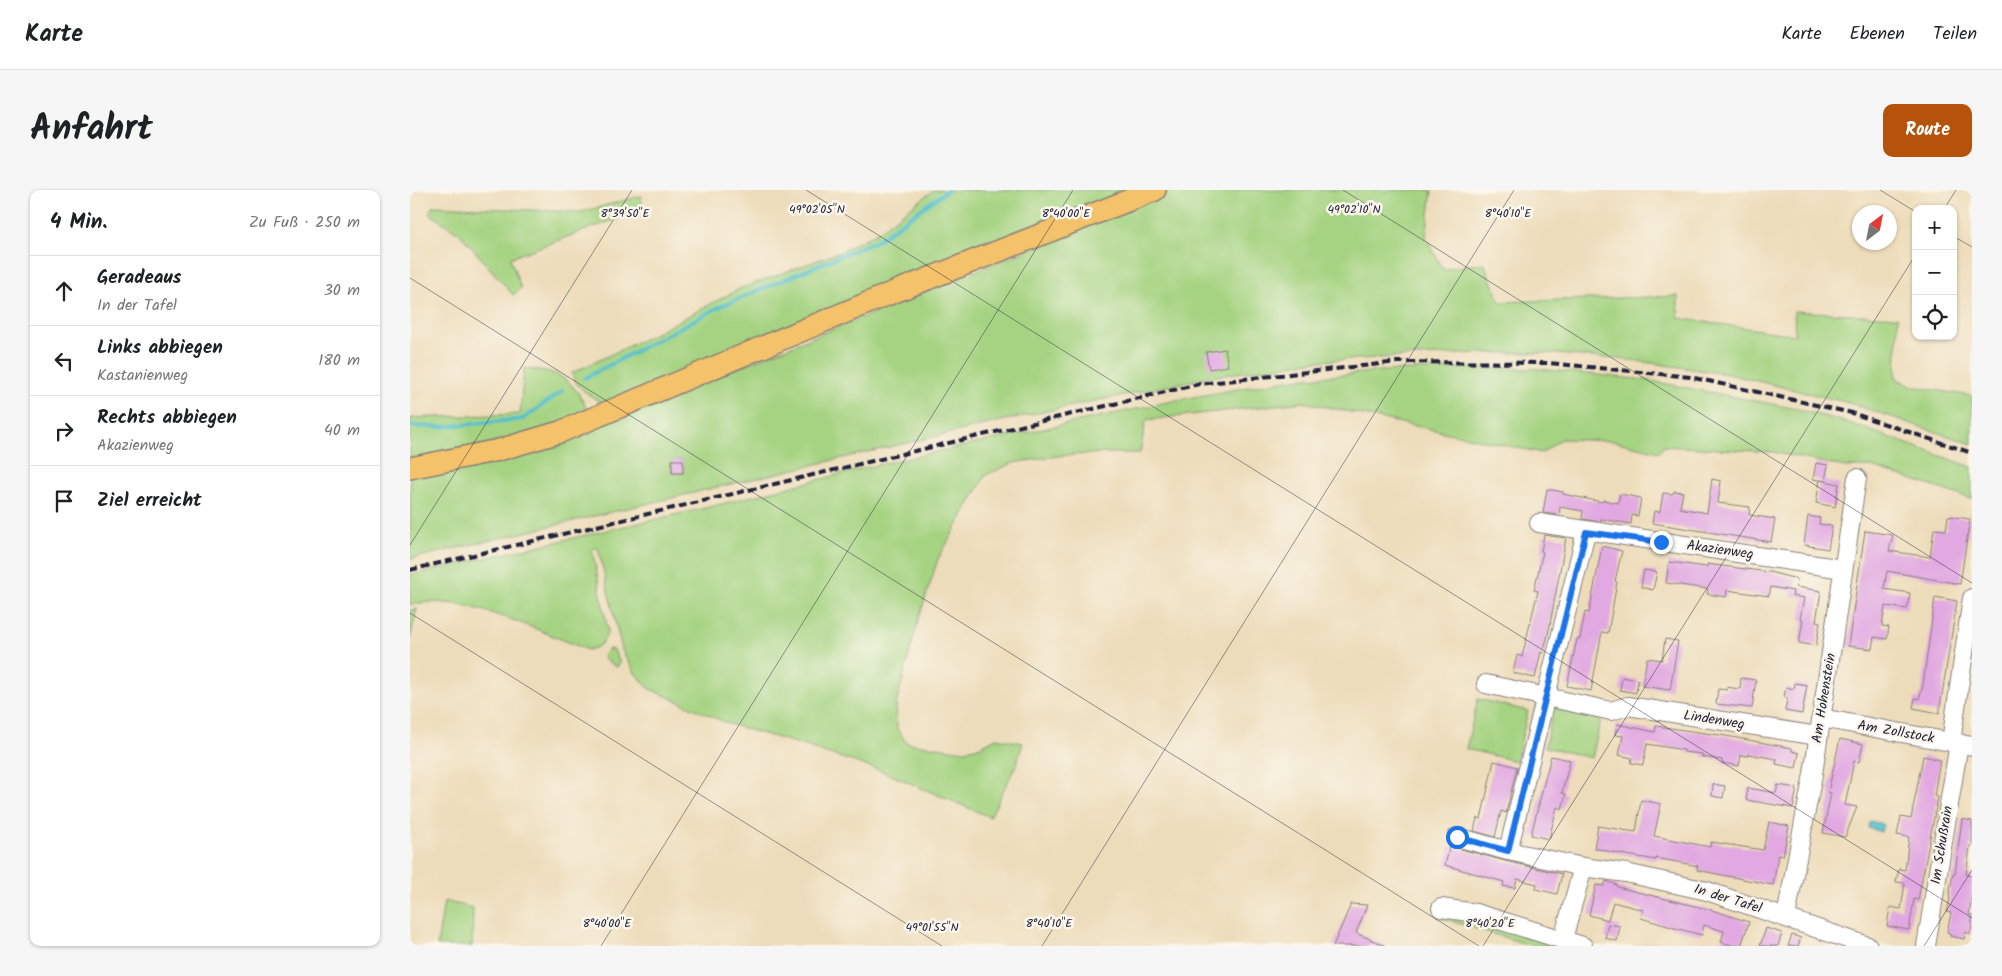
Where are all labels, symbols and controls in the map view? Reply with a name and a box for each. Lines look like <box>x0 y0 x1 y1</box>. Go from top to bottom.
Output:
text: Karte <box>25 15 83 54</box>
text: Karte <box>1781 20 1822 49</box>
text: Ebenen <box>1850 20 1905 49</box>
text: Teilen <box>1933 20 1977 49</box>
text: Anfahrt <box>30 102 153 158</box>
button: Route <box>1883 104 1972 157</box>
text: 49°02'05"N <box>789 200 845 219</box>
text: 49°02'10"N <box>1327 200 1381 219</box>
text: 8°39'50"E <box>600 204 651 223</box>
text: 8°40'00"E <box>1042 204 1091 223</box>
text: 8°40'10"E <box>1485 204 1532 223</box>
north arrow <box>1852 205 1897 250</box>
map controls <box>1912 205 1957 340</box>
button: + <box>1912 205 1957 250</box>
text: 4 Min. <box>50 206 107 239</box>
text: Zu Fuß · 250 m <box>249 210 360 235</box>
button: − <box>1912 250 1957 295</box>
text: Geradeaus <box>97 263 182 293</box>
icon: ahead <box>50 277 78 305</box>
text: 30 m <box>324 278 360 303</box>
text: In der Tafel <box>97 293 177 318</box>
button: locate <box>1912 295 1957 340</box>
text: Links abbiegen <box>97 333 223 363</box>
icon: left <box>50 347 78 375</box>
text: 180 m <box>318 348 360 373</box>
text: Kastanienweg <box>97 363 188 388</box>
text: Rechts abbiegen <box>97 403 237 433</box>
icon: right <box>50 417 78 445</box>
text: 40 m <box>324 418 360 443</box>
text: Akazienweg <box>97 433 174 458</box>
text: Ziel erreicht <box>97 486 202 516</box>
icon: arrive <box>50 487 78 515</box>
route end <box>1650 531 1673 554</box>
street label: Akazienweg <box>1685 534 1755 566</box>
street label: Am Hohenstein <box>1806 651 1842 745</box>
street label: Lindenweg <box>1682 704 1746 736</box>
street label: Am Zollstock <box>1856 714 1937 750</box>
street label: Im Schußrain <box>1925 804 1959 886</box>
route start <box>1446 826 1469 849</box>
street label: In der Tafel <box>1691 878 1765 920</box>
text: 8°40'00"E <box>583 914 632 933</box>
text: 8°40'10"E <box>1026 914 1073 933</box>
text: 8°40'20"E <box>1465 914 1516 933</box>
text: 49°01'55"N <box>905 918 959 937</box>

